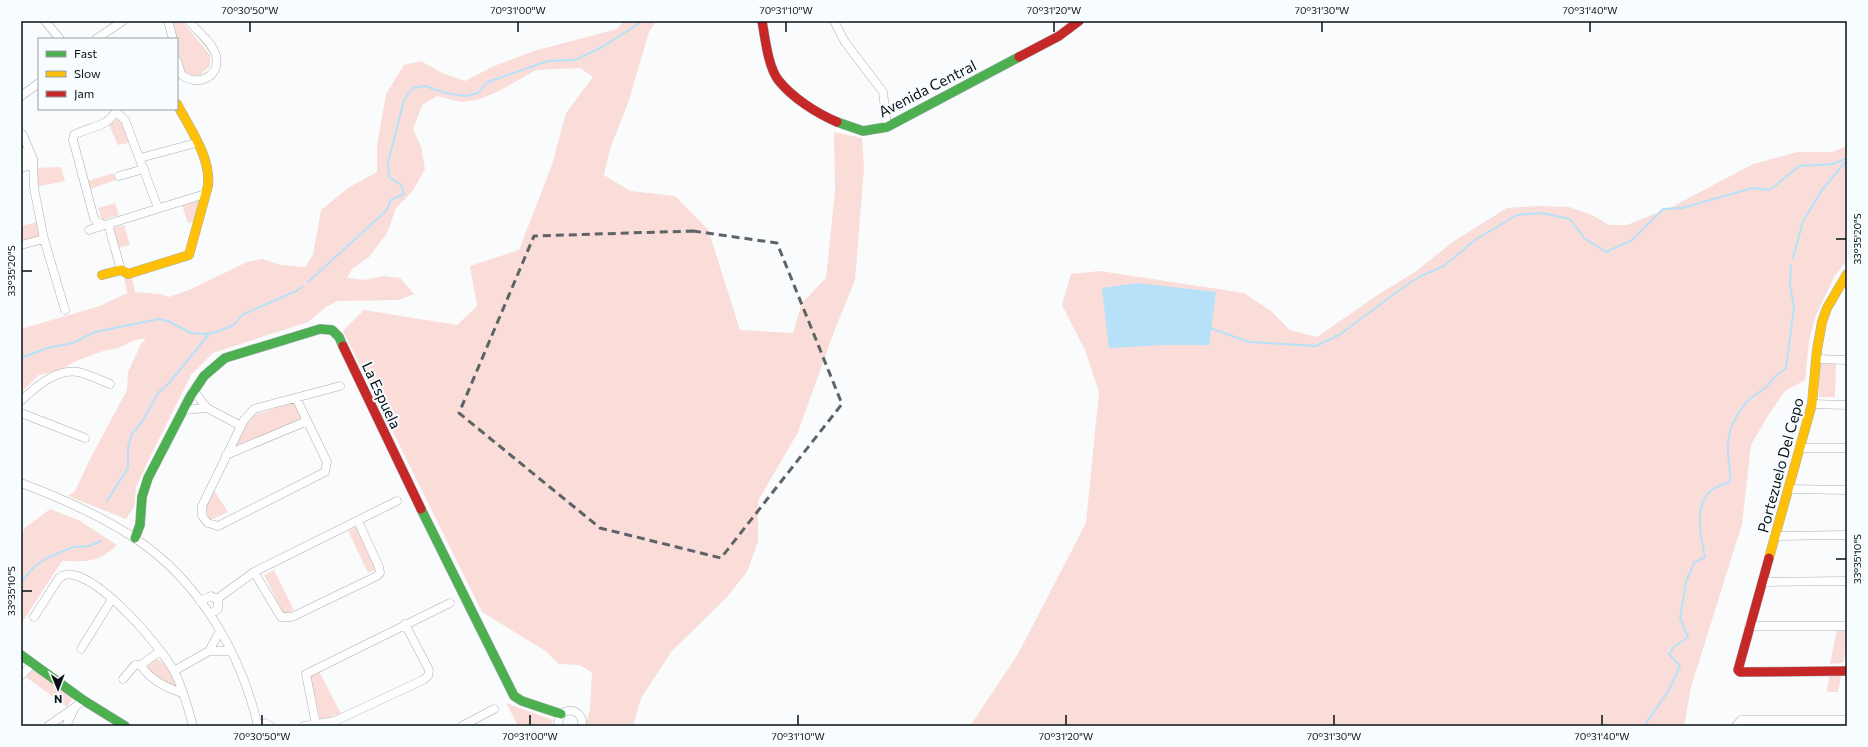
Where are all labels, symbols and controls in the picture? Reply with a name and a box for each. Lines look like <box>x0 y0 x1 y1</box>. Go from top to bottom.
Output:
text: 70°30'50"W <box>222 4 278 16</box>
text: 70°31'00"W <box>490 4 546 16</box>
text: 70°31'10"W <box>759 4 813 16</box>
text: 70°31'20"W <box>1027 4 1081 16</box>
text: 70°31'30"W <box>1295 4 1349 16</box>
text: 70°31'40"W <box>1563 4 1617 16</box>
legend <box>38 38 178 110</box>
text: Fast <box>74 46 97 60</box>
street label: Avenida Central <box>875 56 979 120</box>
text: Slow <box>74 66 101 80</box>
text: Jam <box>74 86 94 101</box>
text: 33°35'20"S <box>1851 213 1863 265</box>
text: 33°35'20"S <box>5 245 17 297</box>
street label: La Espuela <box>359 359 405 431</box>
street label: Portezuelo Del Cepo <box>1753 395 1807 535</box>
text: 33°35'10"S <box>1851 534 1863 584</box>
text: 33°35'10"S <box>5 566 17 616</box>
north arrow <box>38 669 78 709</box>
text: N <box>54 693 62 706</box>
text: 70°30'50"W <box>234 730 290 742</box>
text: 70°31'00"W <box>502 730 558 742</box>
text: 70°31'10"W <box>771 730 825 742</box>
text: 70°31'20"W <box>1039 730 1093 742</box>
text: 70°31'30"W <box>1307 730 1361 742</box>
text: 70°31'40"W <box>1575 730 1629 742</box>

